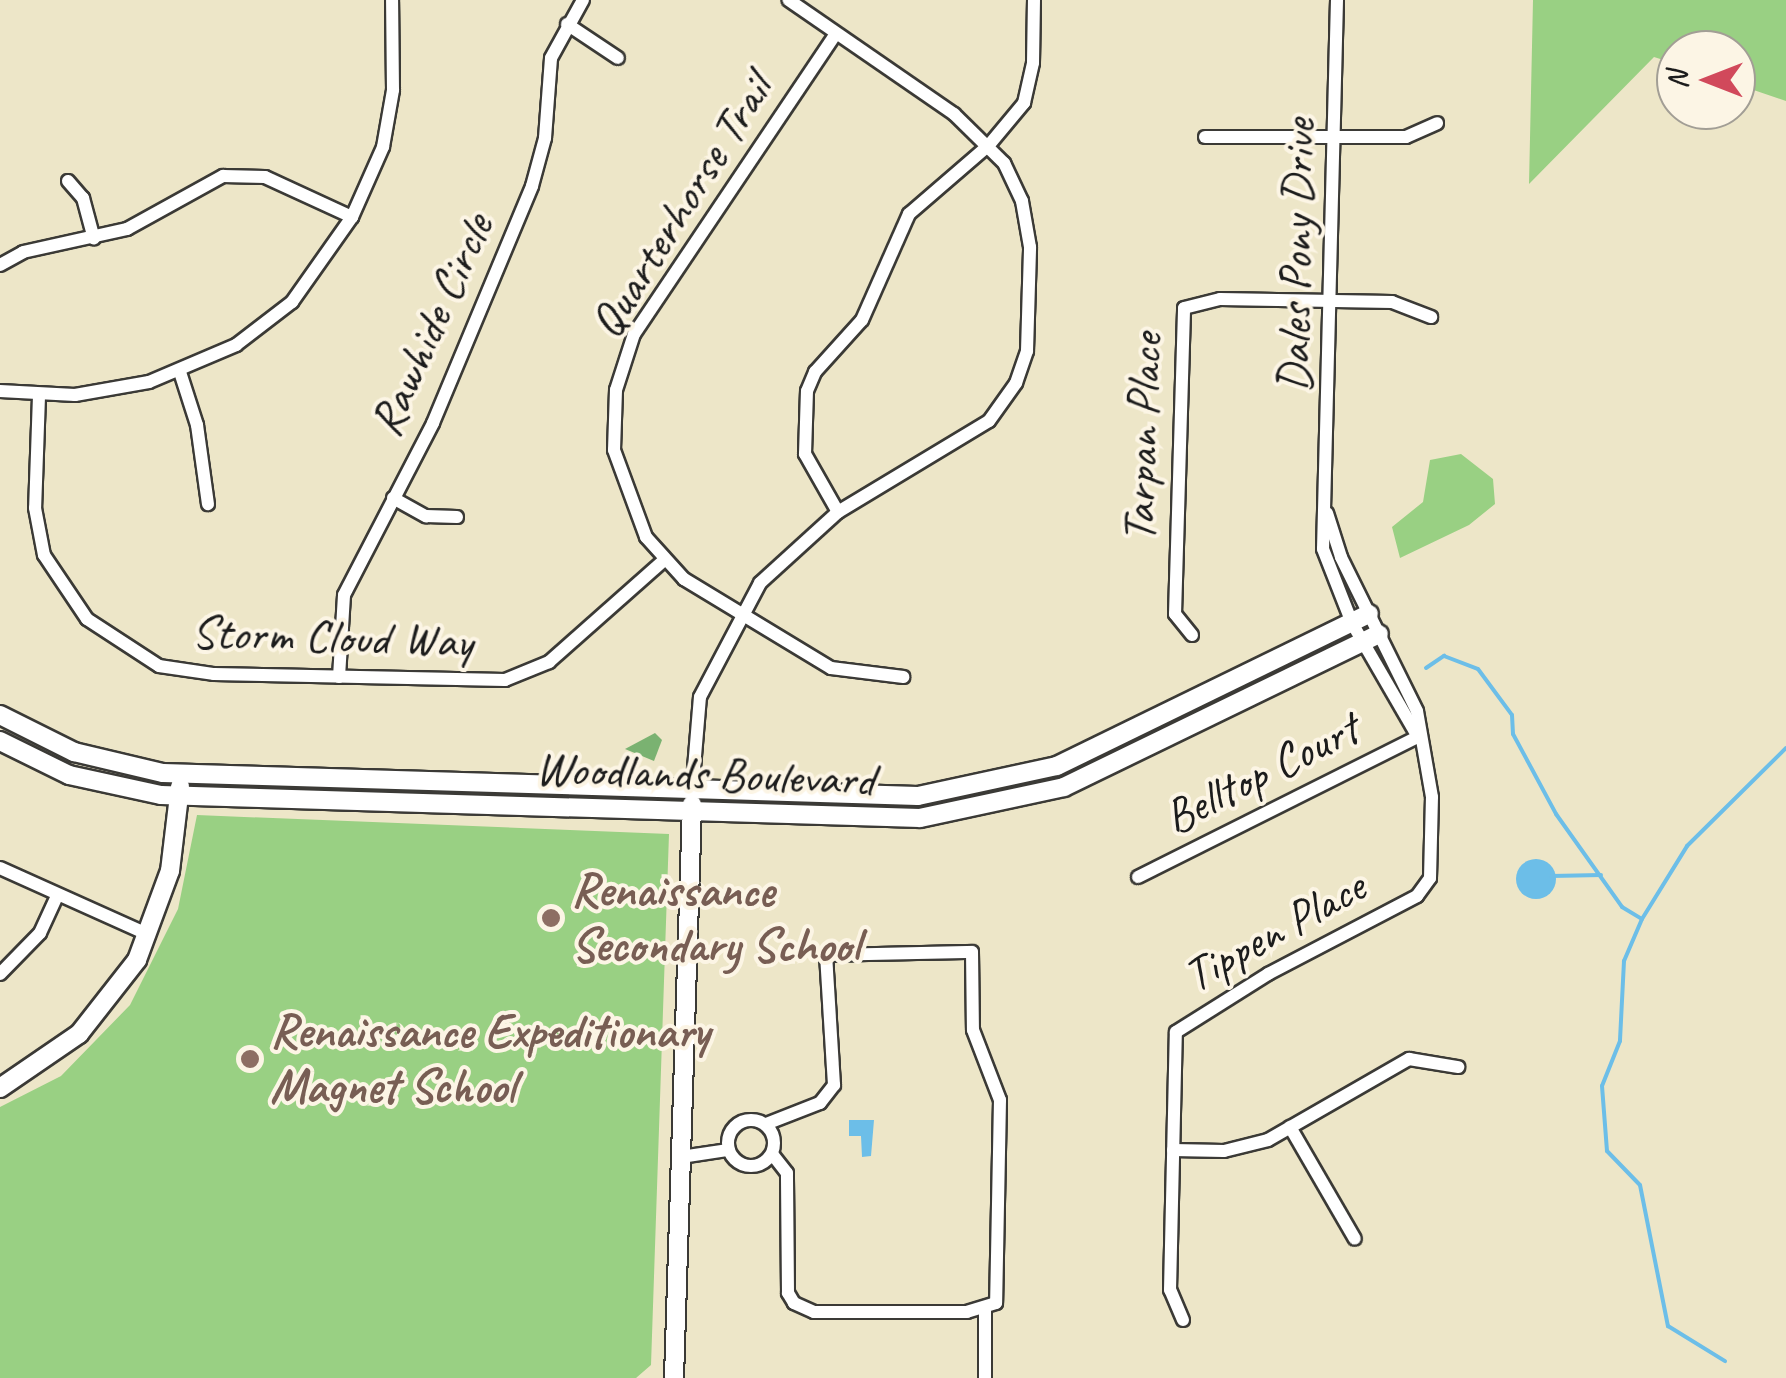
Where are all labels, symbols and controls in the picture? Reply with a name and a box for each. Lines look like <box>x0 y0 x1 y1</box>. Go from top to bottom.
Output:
north arrow <box>1656 30 1756 130</box>
street label: Quarterhorse Trail <box>577 63 785 349</box>
text: N <box>1660 71 1695 89</box>
street label: Dales Pony Drive <box>1265 119 1327 393</box>
street label: Rawhide Circle <box>357 205 505 445</box>
street label: Tarpan Place <box>1110 332 1174 544</box>
street label: Storm Cloud Way <box>191 603 473 671</box>
street label: Belltop Court <box>1154 700 1368 846</box>
street label: Woodlands Boulevard <box>534 739 876 809</box>
street label: Tippen Place <box>1172 857 1376 1005</box>
place label: Renaissance Secondary School <box>571 861 857 974</box>
marker: Renaissance Secondary School <box>540 907 562 929</box>
place label: Renaissance Expeditionary Magnet School <box>270 1002 708 1115</box>
marker: Renaissance Expeditionary Magnet School <box>239 1048 261 1070</box>

